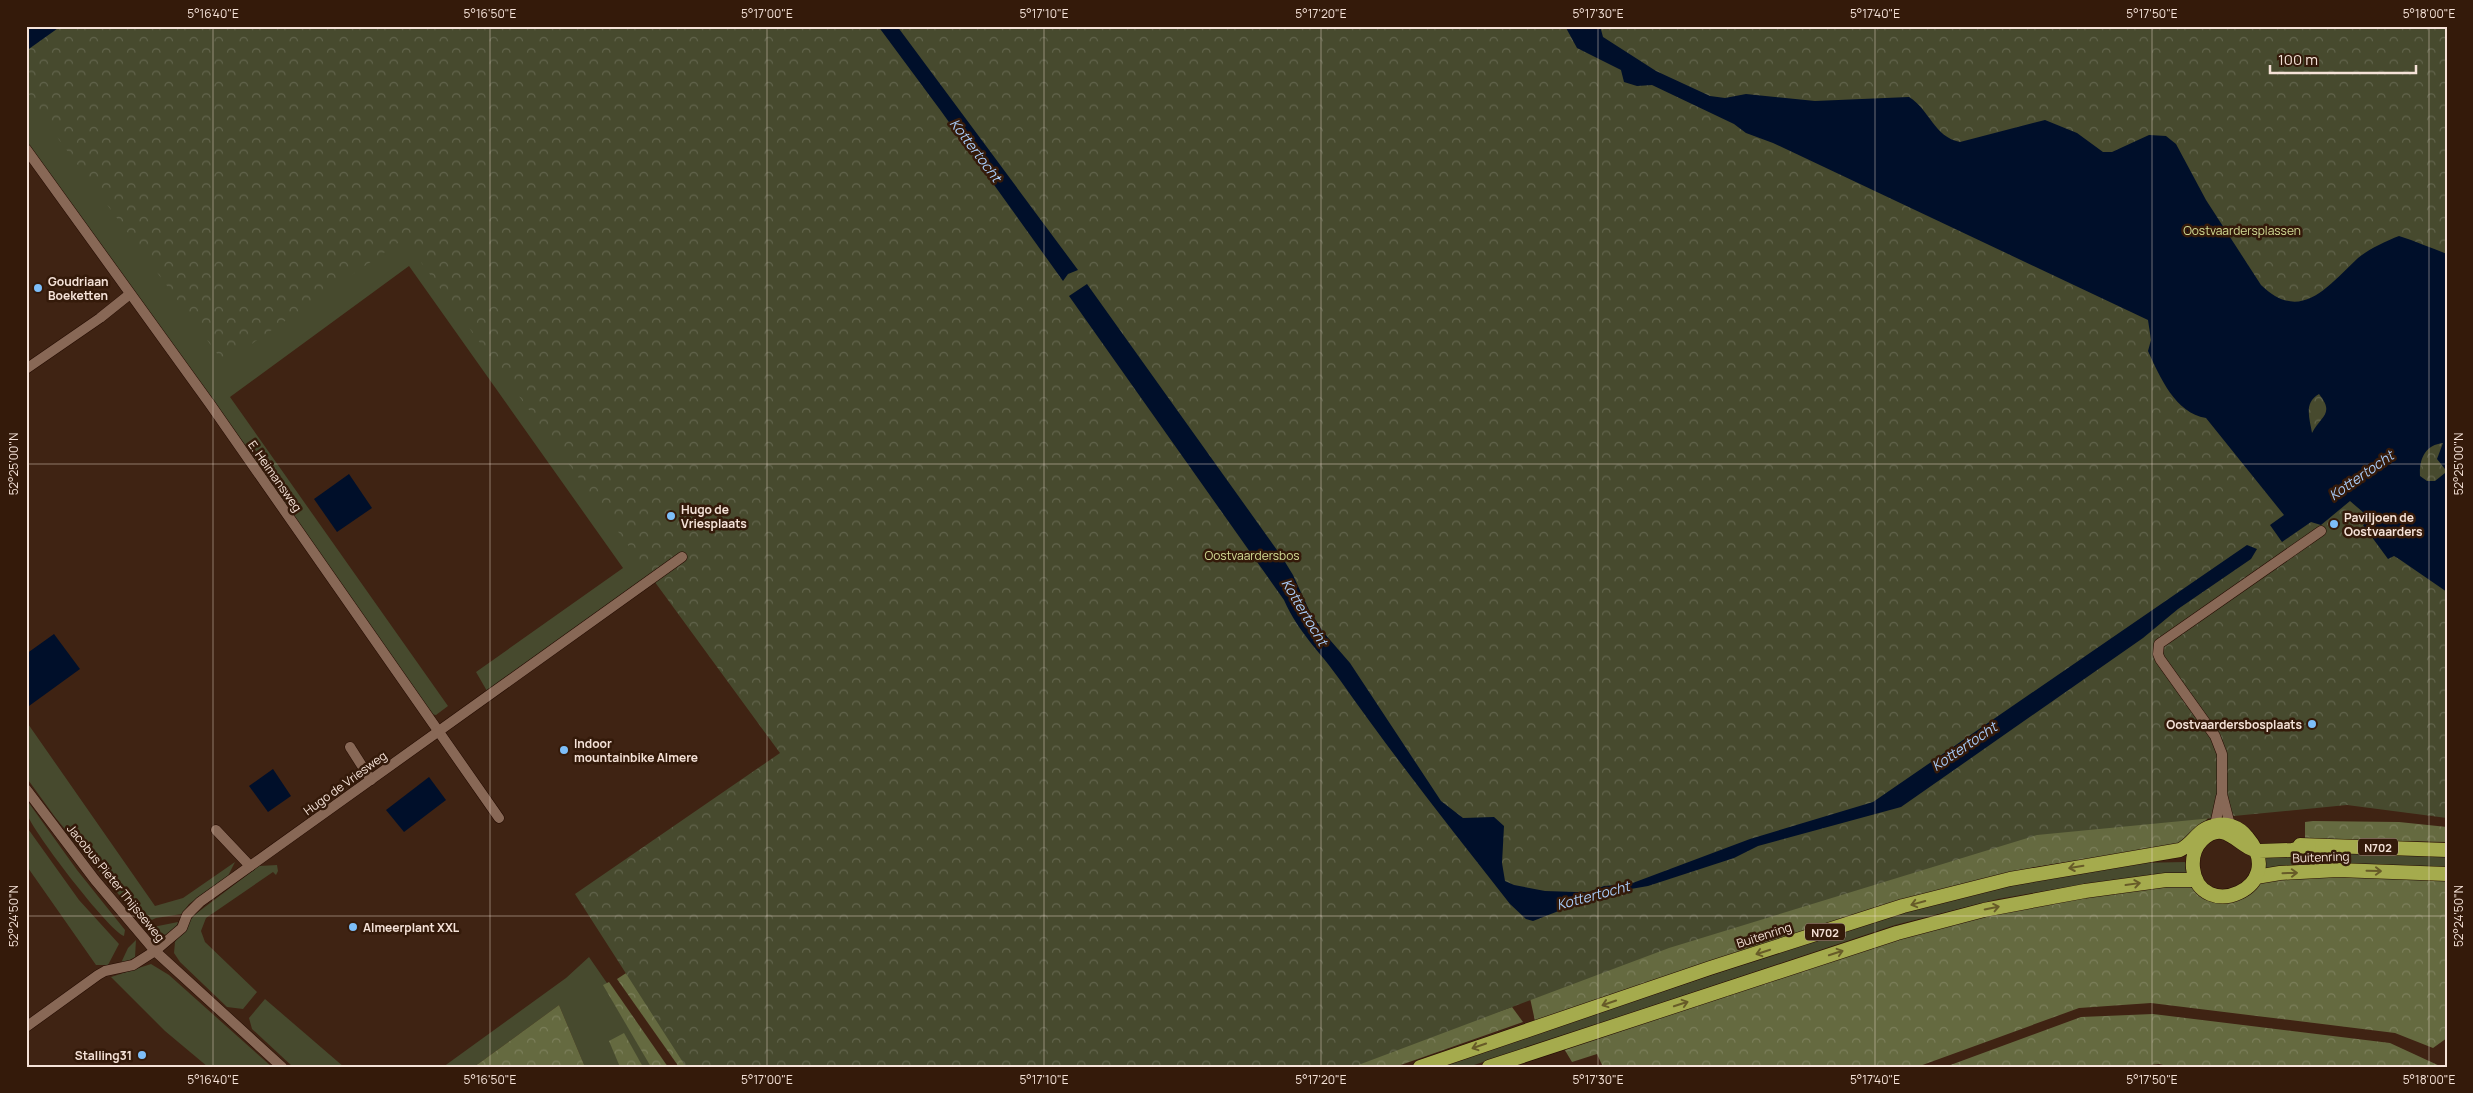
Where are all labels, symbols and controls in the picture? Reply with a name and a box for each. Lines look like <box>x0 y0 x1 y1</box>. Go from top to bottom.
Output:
text: 5°16'40"E <box>187 5 239 22</box>
text: 5°16'50"E <box>464 5 517 22</box>
text: 5°17'00"E <box>741 5 793 22</box>
text: 5°17'10"E <box>1019 5 1069 22</box>
text: 5°17'20"E <box>1295 5 1347 22</box>
text: 5°17'30"E <box>1572 5 1624 22</box>
text: 5°17'40"E <box>1850 5 1900 22</box>
text: 5°17'50"E <box>2126 5 2178 22</box>
text: 5°18'00"E <box>2403 5 2456 22</box>
scale bar <box>2270 42 2417 74</box>
text: 100 m <box>2278 49 2318 70</box>
water label: Kottertocht <box>946 114 1007 187</box>
park label: Oostvaardersplassen <box>2183 222 2301 239</box>
place label: Goudriaan Boeketten <box>48 273 109 304</box>
marker: Goudriaan Boeketten <box>32 282 44 294</box>
text: 52°25'00"N <box>5 433 22 495</box>
text: 52°25'00"N <box>2450 433 2467 495</box>
street label: E. Heimansweg <box>244 437 306 515</box>
water label: Kottertocht <box>2325 445 2398 504</box>
place label: Hugo de Vriesplaats <box>681 501 747 532</box>
place label: Paviljoen de Oostvaarders <box>2344 509 2423 540</box>
marker: Hugo de Vriesplaats <box>665 510 677 522</box>
marker: Paviljoen de Oostvaarders <box>2328 518 2340 530</box>
park label: Oostvaardersbos <box>1204 547 1300 564</box>
water label: Kottertocht <box>1278 575 1333 650</box>
water label: Kottertocht <box>1928 716 2002 775</box>
place label: Oostvaardersbosplaats <box>2166 716 2302 733</box>
marker: Oostvaardersbosplaats <box>2306 718 2318 730</box>
place label: Indoor mountainbike Almere <box>574 735 698 766</box>
marker: Indoor mountainbike Almere <box>558 744 570 756</box>
street label: Hugo de Vriesweg <box>300 747 390 819</box>
street label: Jacobus Pieter Thijsseweg <box>63 821 169 945</box>
road number: N702 <box>2358 839 2398 856</box>
street label: Buitenring <box>2292 848 2350 866</box>
one-way arrow <box>2069 862 2085 872</box>
one-way arrow <box>2365 866 2381 875</box>
one-way arrow <box>2282 868 2298 877</box>
water label: Kottertocht <box>1554 876 1633 914</box>
one-way arrow <box>2125 879 2141 889</box>
text: 52°24'50"N <box>5 885 22 947</box>
text: 52°24'50"N <box>2450 885 2467 947</box>
one-way arrow <box>1910 898 1926 908</box>
one-way arrow <box>1983 903 1999 913</box>
street label: Buitenring <box>1734 918 1794 952</box>
place label: Almeerplant XXL <box>363 919 460 936</box>
marker: Almeerplant XXL <box>347 921 359 933</box>
road number: N702 <box>1805 924 1845 940</box>
one-way arrow <box>1755 947 1771 957</box>
one-way arrow <box>1827 947 1843 957</box>
one-way arrow <box>1673 998 1689 1008</box>
one-way arrow <box>1601 999 1617 1008</box>
one-way arrow <box>1472 1042 1488 1052</box>
place label: Stalling31 <box>75 1047 132 1064</box>
marker: Stalling31 <box>136 1049 148 1061</box>
text: 5°16'40"E <box>187 1071 239 1088</box>
text: 5°16'50"E <box>464 1071 517 1088</box>
text: 5°17'00"E <box>741 1071 793 1088</box>
text: 5°17'10"E <box>1019 1071 1069 1088</box>
text: 5°17'20"E <box>1295 1071 1347 1088</box>
text: 5°17'30"E <box>1572 1071 1624 1088</box>
text: 5°17'40"E <box>1850 1071 1900 1088</box>
text: 5°17'50"E <box>2126 1071 2178 1088</box>
text: 5°18'00"E <box>2403 1071 2456 1088</box>

